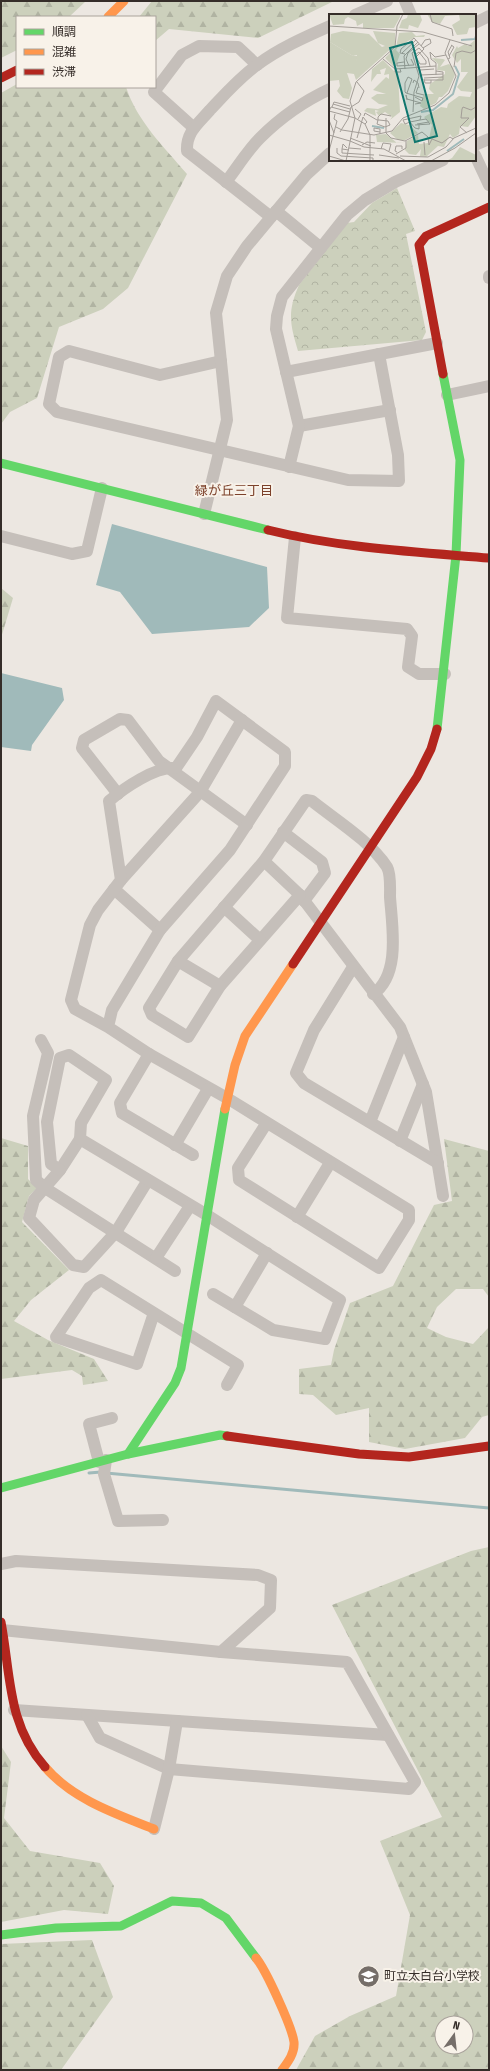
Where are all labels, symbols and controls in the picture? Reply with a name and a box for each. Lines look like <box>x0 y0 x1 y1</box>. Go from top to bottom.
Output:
inset map <box>329 14 476 161</box>
legend <box>16 16 156 88</box>
text: 順調 <box>52 25 76 39</box>
text: 混雑 <box>52 45 76 59</box>
text: 渋滞 <box>52 65 76 79</box>
district label: 緑が丘三丁目 <box>195 483 273 498</box>
school or university icon: 町立太白台小学校 <box>355 1963 381 1989</box>
place label: 町立太白台小学校 <box>384 1969 480 1983</box>
north arrow <box>434 2015 474 2055</box>
text: N <box>452 2019 461 2033</box>

